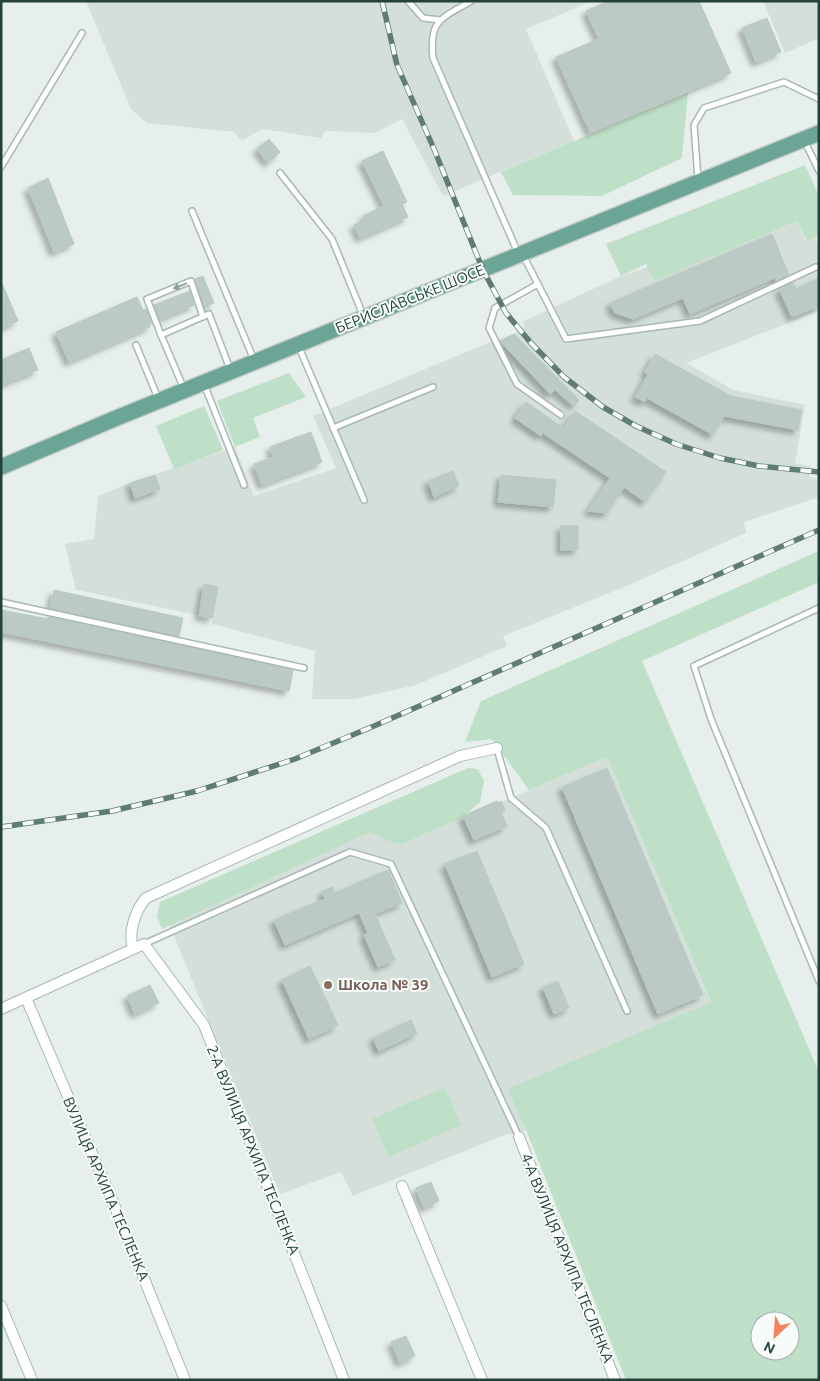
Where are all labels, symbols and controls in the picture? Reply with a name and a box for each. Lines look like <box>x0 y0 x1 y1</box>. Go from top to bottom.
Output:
street label: БЕРИСЛАВСЬКЕ ШОСЕ <box>333 261 487 336</box>
one-way arrow <box>173 282 187 290</box>
place label: Школа № 39 <box>338 976 428 993</box>
marker: Школа № 39 <box>322 979 334 991</box>
street label: 2-А ВУЛИЦЯ АРХИПА ТЕСЛЕНКА <box>204 1043 303 1257</box>
street label: ВУЛИЦЯ АРХИПА ТЕСЛЕНКА <box>60 1094 153 1284</box>
street label: 4-А ВУЛИЦЯ АРХИПА ТЕСЛЕНКА <box>518 1151 617 1365</box>
north arrow <box>750 1311 800 1361</box>
text: N <box>761 1338 778 1357</box>

